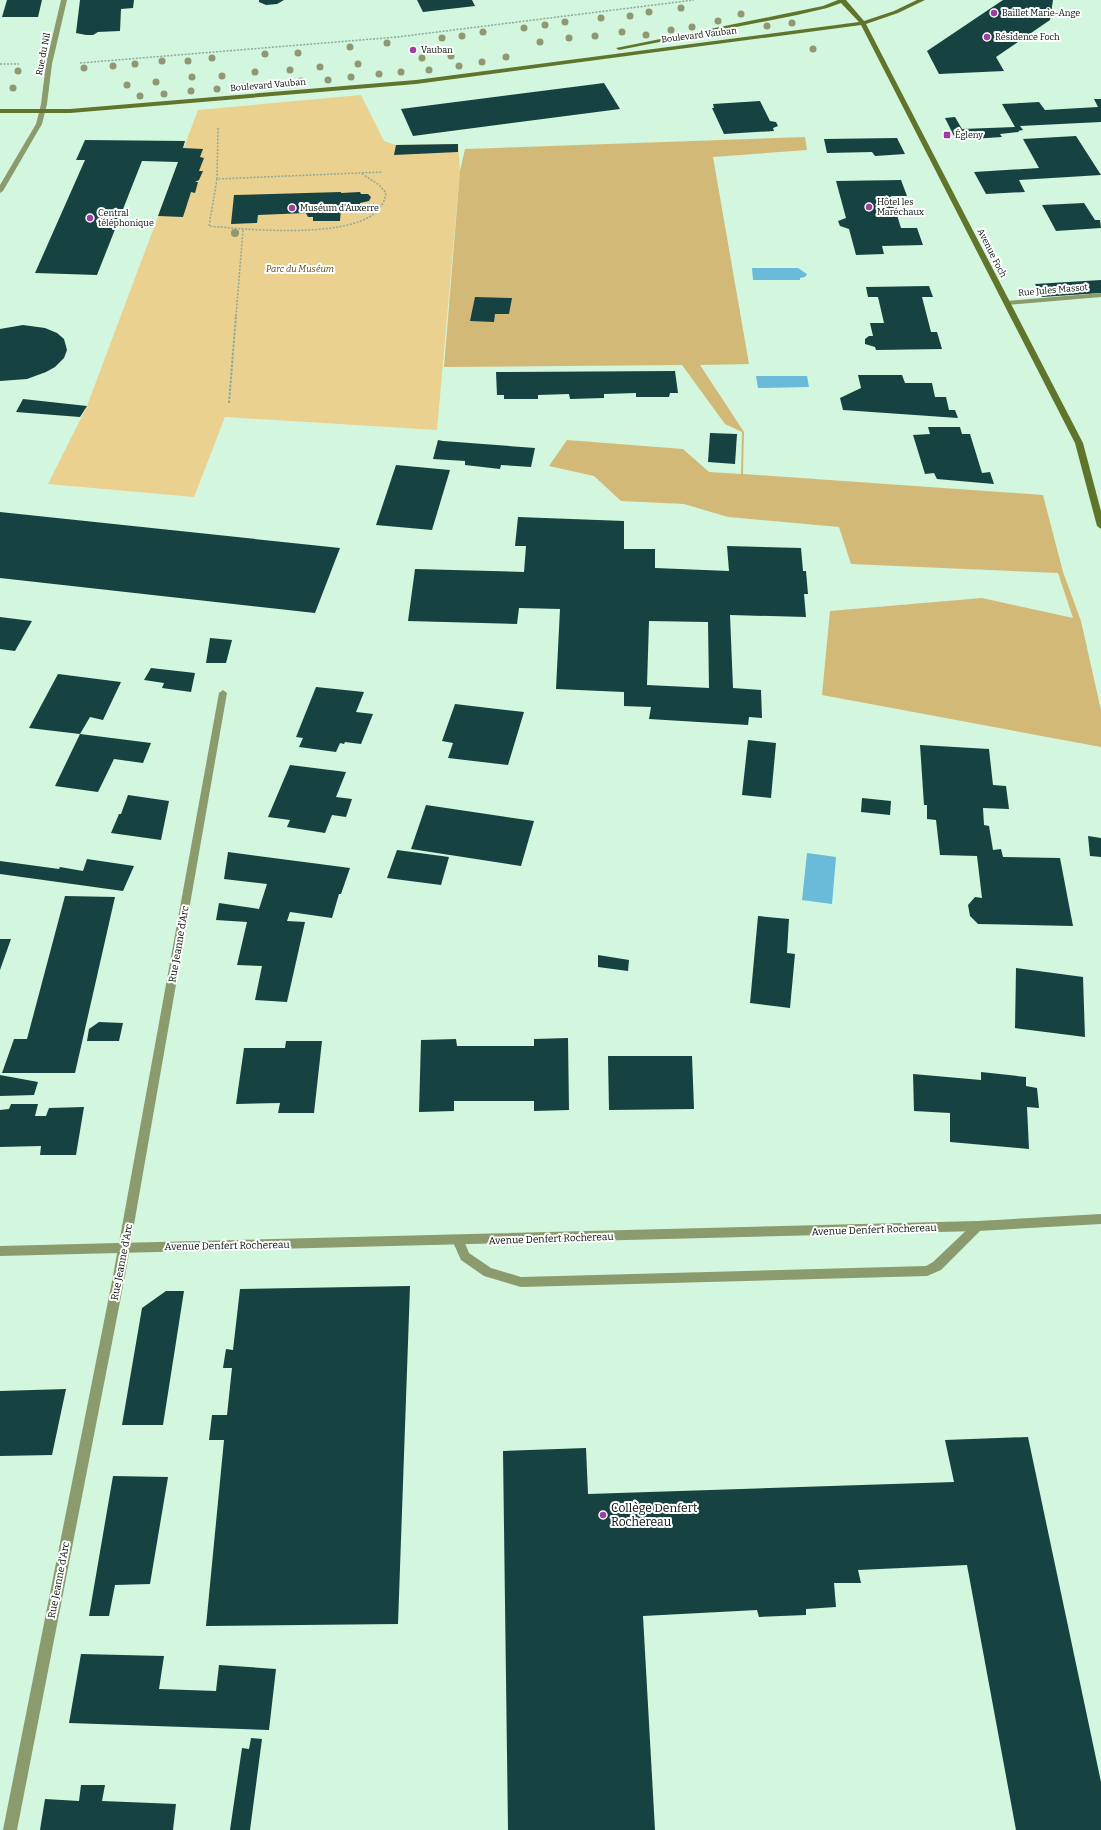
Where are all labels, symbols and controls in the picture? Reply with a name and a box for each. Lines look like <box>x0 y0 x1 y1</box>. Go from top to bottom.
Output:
marker: Baillet Marie-Ange <box>989 8 999 18</box>
place label: Baillet Marie-Ange <box>1002 8 1080 18</box>
street label: Boulevard Vauban <box>661 25 738 45</box>
street label: Rue du Nil <box>34 31 52 76</box>
marker: Résidence Foch <box>982 32 992 42</box>
place label: Résidence Foch <box>995 32 1060 42</box>
marker: Vauban <box>408 45 418 55</box>
place label: Vauban <box>421 45 453 55</box>
street label: Boulevard Vauban <box>230 77 307 93</box>
place label: Égleny <box>955 128 983 140</box>
marker: Égleny <box>942 130 952 140</box>
place label: Hôtel les Maréchaux <box>877 197 924 217</box>
marker: Hôtel les Maréchaux <box>864 202 874 212</box>
marker: Muséum d'Auxerre <box>287 203 297 213</box>
place label: Muséum d'Auxerre <box>300 203 379 213</box>
place label: Central téléphonique <box>98 208 154 228</box>
marker: Central téléphonique <box>85 213 95 223</box>
street label: Avenue Foch <box>975 227 1009 279</box>
park label: Parc du Muséum <box>266 264 334 274</box>
street label: Rue Jules Massot <box>1018 282 1089 298</box>
street label: Rue Jeanne d'Arc <box>166 905 192 983</box>
street label: Avenue Denfert Rochereau <box>811 1222 937 1238</box>
street label: Rue Jeanne d'Arc <box>109 1223 135 1301</box>
street label: Avenue Denfert Rochereau <box>488 1231 614 1247</box>
street label: Avenue Denfert Rochereau <box>164 1239 290 1253</box>
place label: Collège Denfert Rochereau <box>611 1501 698 1529</box>
marker: Collège Denfert Rochereau <box>598 1510 608 1520</box>
street label: Rue Jeanne d'Arc <box>46 1541 72 1619</box>

